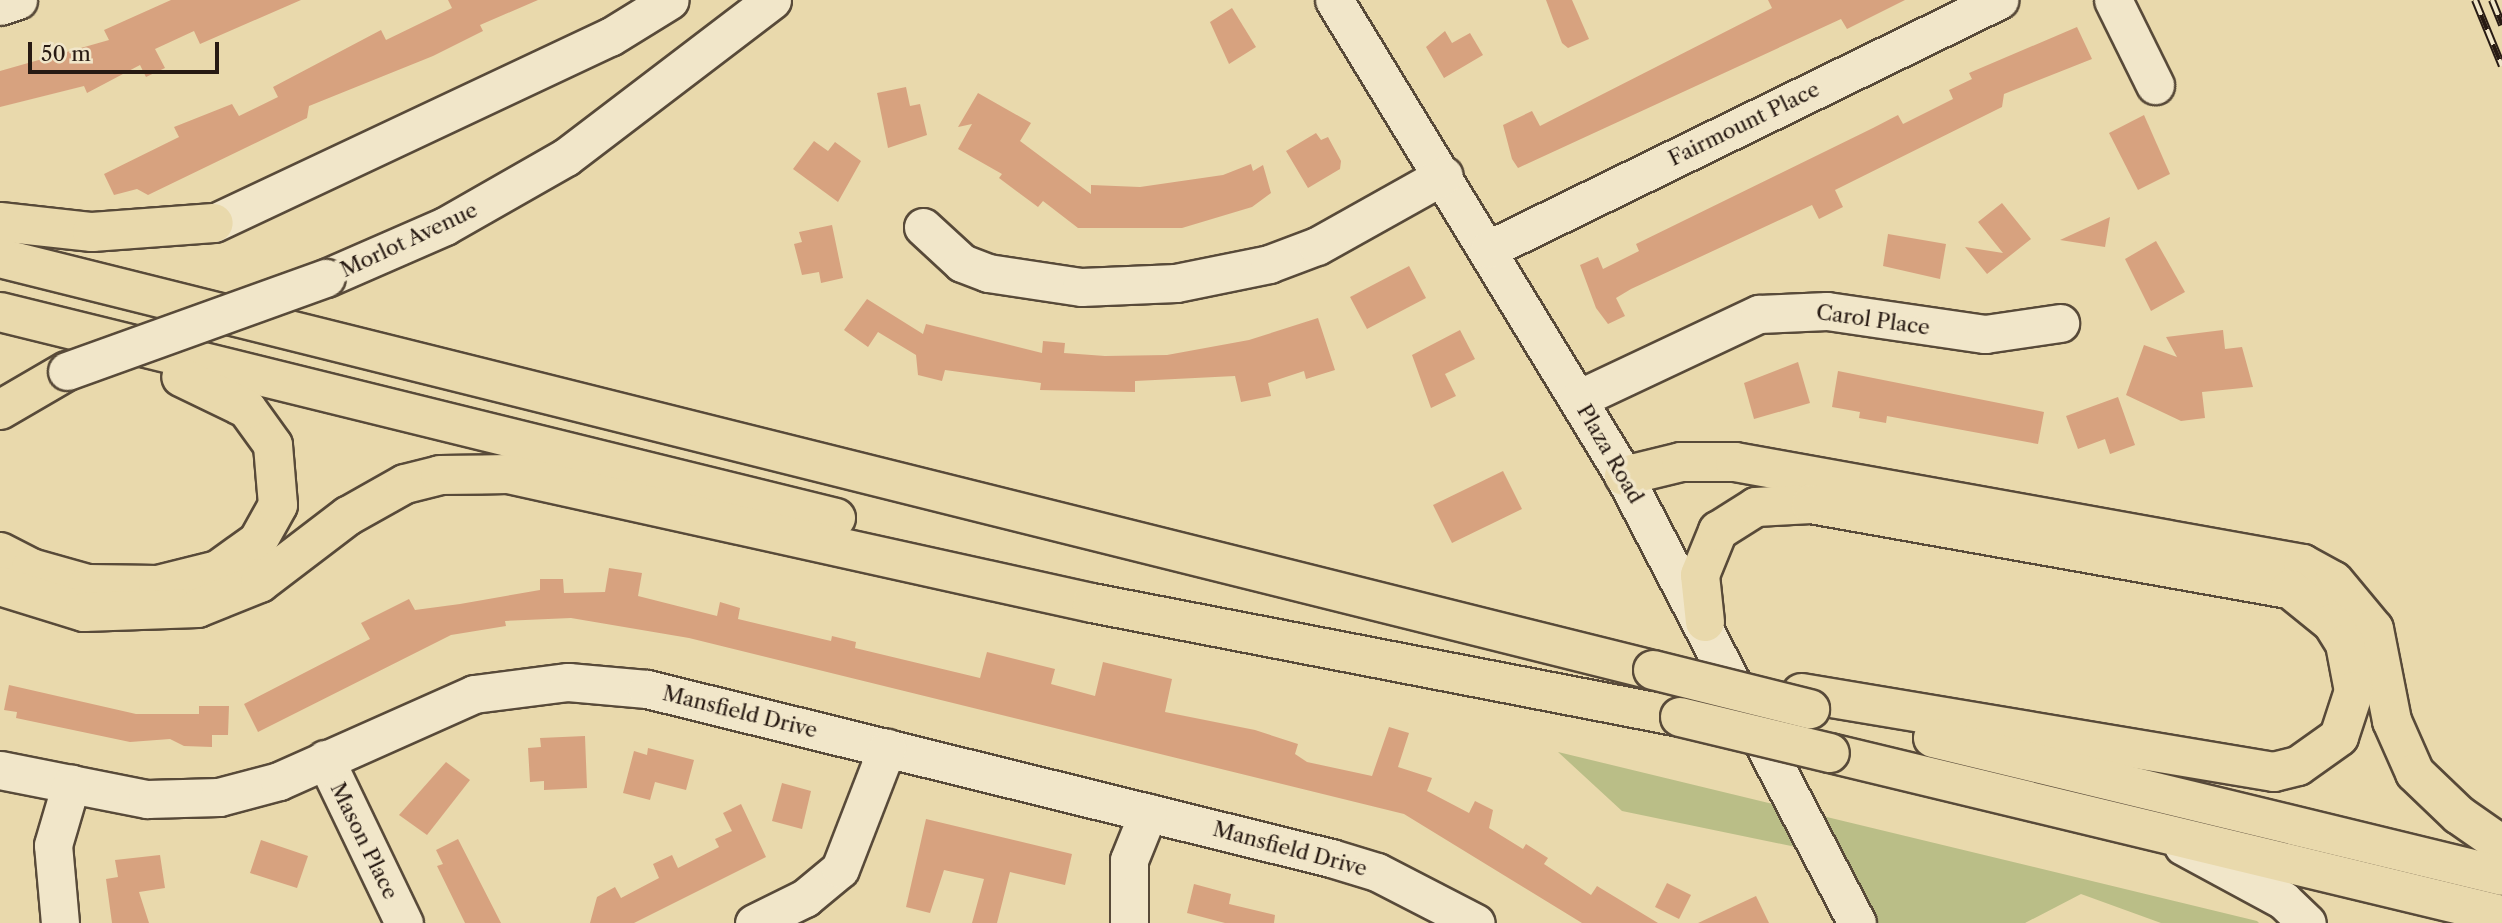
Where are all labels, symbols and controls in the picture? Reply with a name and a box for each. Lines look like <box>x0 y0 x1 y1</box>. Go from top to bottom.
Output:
scale bar <box>32 28 222 72</box>
text: 50 m <box>41 41 91 66</box>
street label: Fairmount Place <box>1664 77 1824 171</box>
street label: Morlot Avenue <box>336 197 482 283</box>
street label: Carol Place <box>1815 300 1931 340</box>
street label: Plaza Road <box>1571 400 1649 508</box>
street label: Mansfield Drive <box>660 681 820 743</box>
street label: Mason Place <box>325 778 403 904</box>
street label: Mansfield Drive <box>1210 816 1370 882</box>

